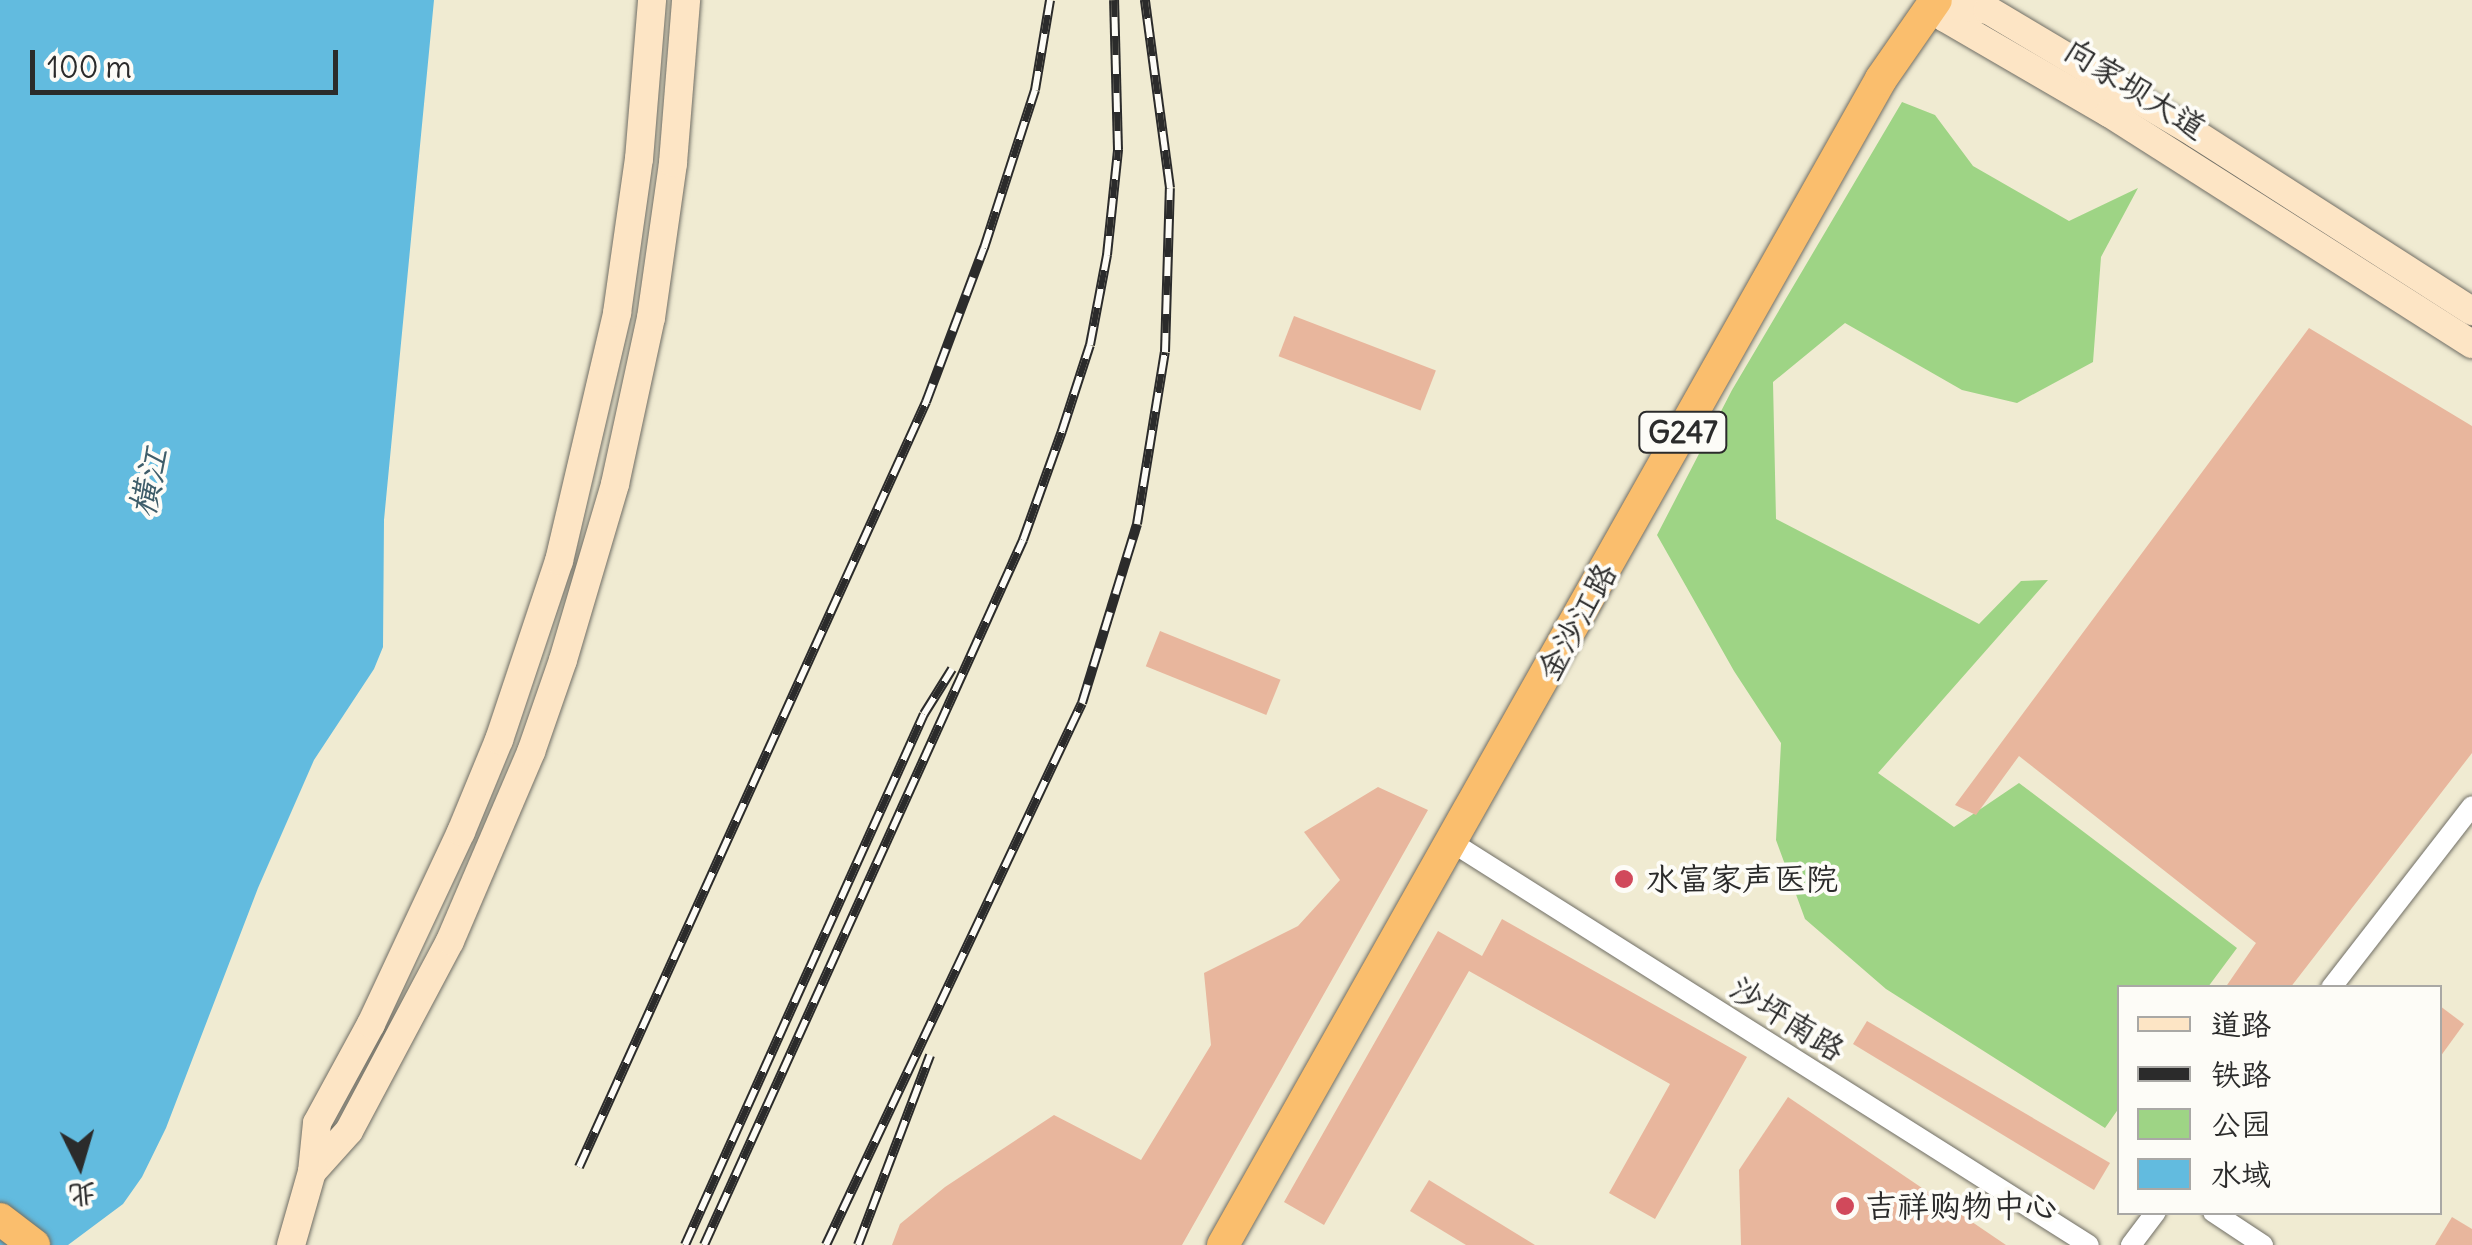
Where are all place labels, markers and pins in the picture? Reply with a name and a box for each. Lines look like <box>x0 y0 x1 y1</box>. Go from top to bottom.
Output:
place label: 水富家声医院 <box>1646 860 1838 898</box>
marker: 水富家声医院 <box>1611 866 1637 892</box>
place label: 吉祥购物中心 <box>1865 1187 2057 1225</box>
marker: 吉祥购物中心 <box>1834 1195 1856 1217</box>

